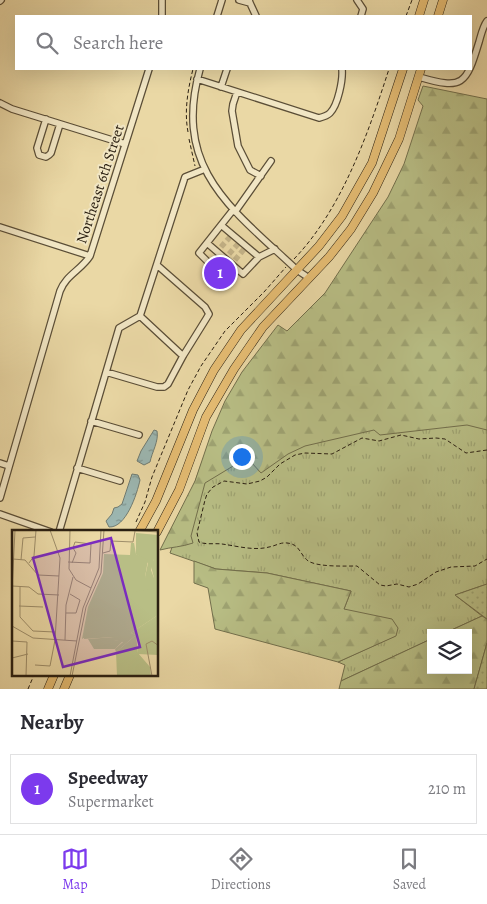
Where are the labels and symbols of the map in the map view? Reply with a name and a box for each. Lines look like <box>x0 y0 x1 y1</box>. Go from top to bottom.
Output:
street label: Northeast 6th Street <box>71 122 129 246</box>
pin: 1 <box>204 254 236 292</box>
your location <box>229 444 255 470</box>
inset map <box>12 530 159 676</box>

